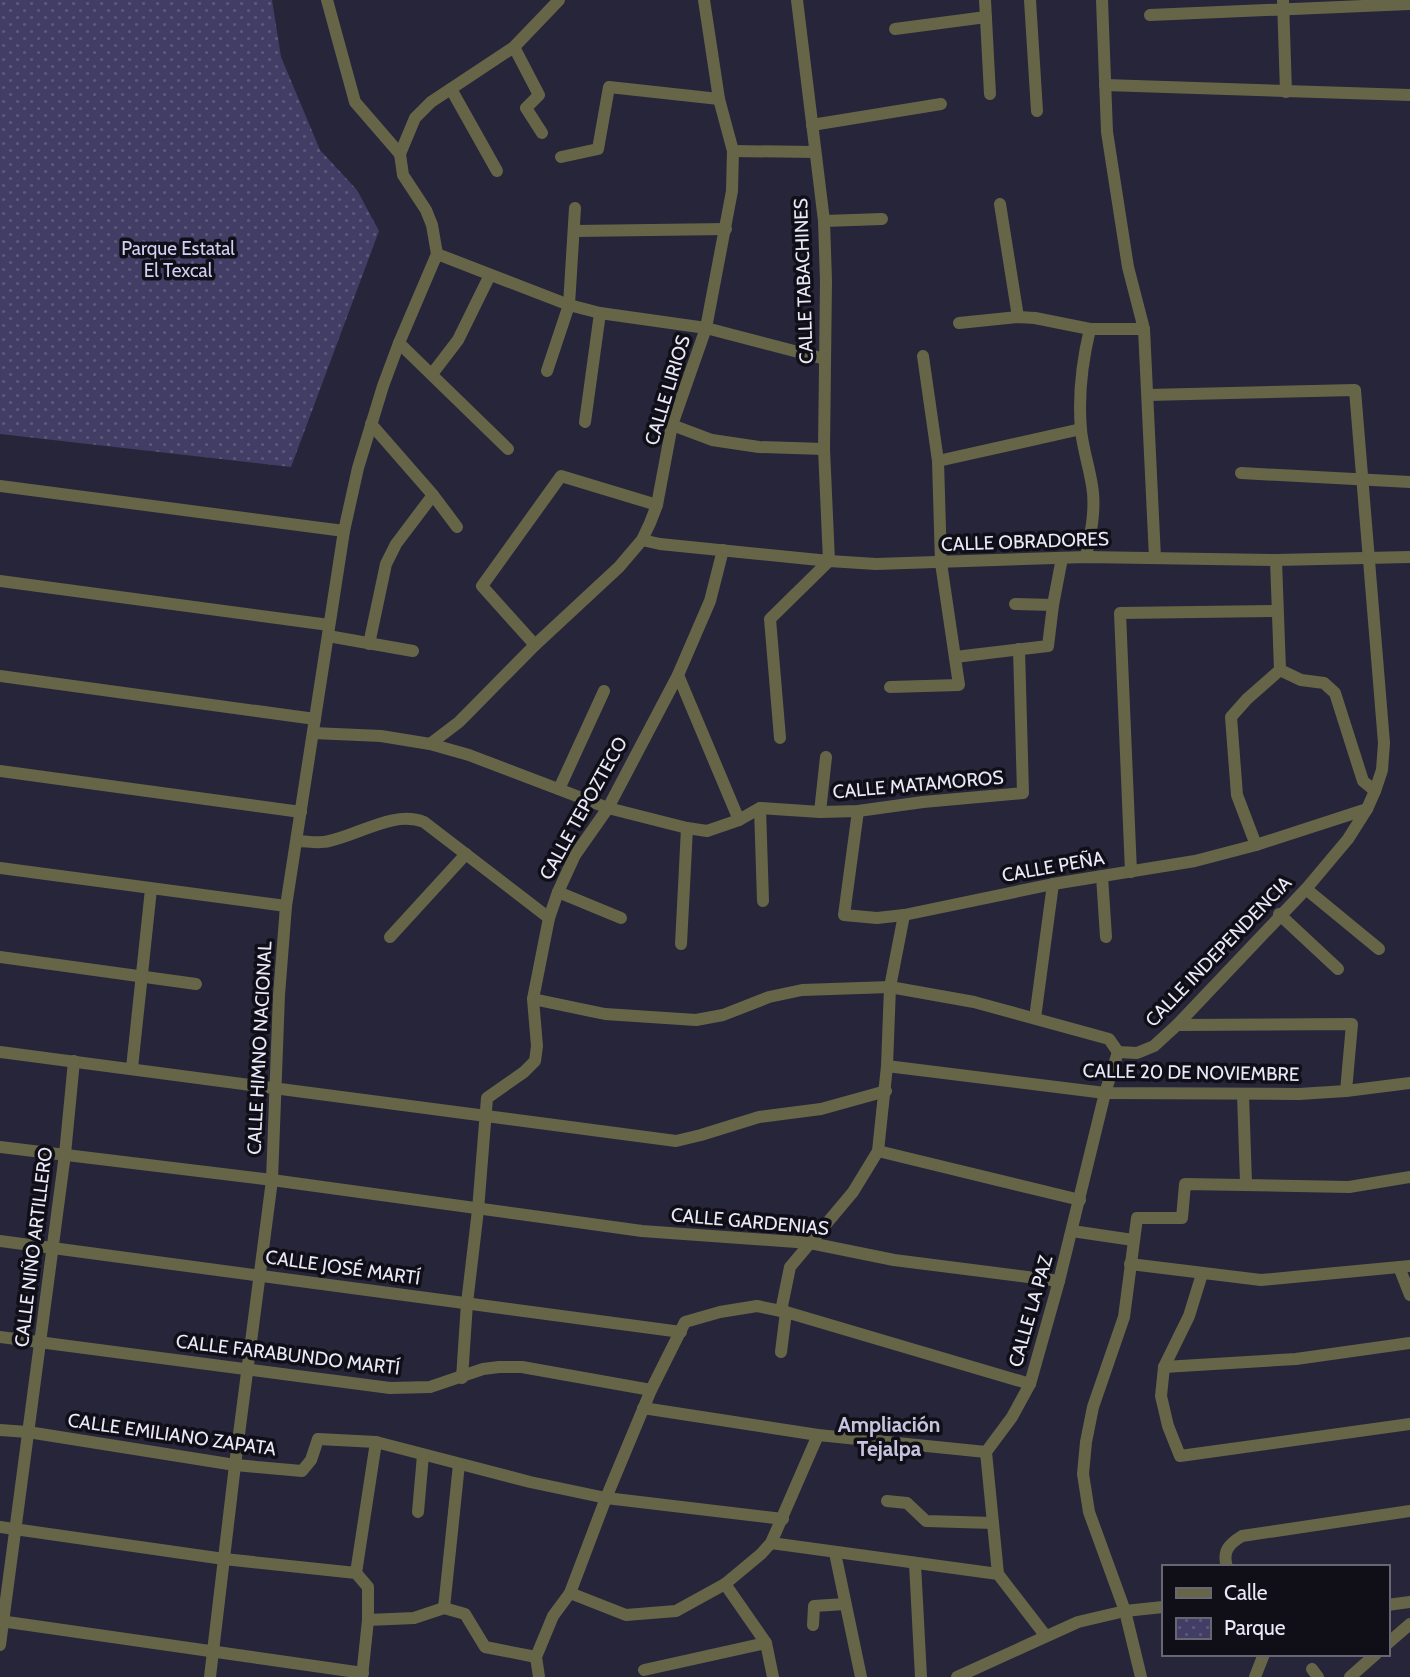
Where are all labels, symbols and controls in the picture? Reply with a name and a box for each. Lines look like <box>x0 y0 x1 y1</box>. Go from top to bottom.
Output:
street label: CALLE TABACHINES <box>789 198 818 364</box>
park label: Parque Estatal El Texcal <box>121 237 235 282</box>
street label: CALLE LIRIOS <box>640 332 695 448</box>
street label: CALLE OBRADORES <box>941 527 1109 556</box>
street label: CALLE TEPOZTECO <box>535 733 632 884</box>
street label: CALLE MATAMOROS <box>832 766 1004 803</box>
street label: CALLE PEÑA <box>1000 845 1106 887</box>
street label: CALLE INDEPENDENCIA <box>1140 871 1296 1031</box>
street label: CALLE HIMNO NACIONAL <box>242 940 277 1155</box>
street label: CALLE 20 DE NOVIEMBRE <box>1082 1059 1300 1086</box>
street label: CALLE NIÑO ARTILLERO <box>9 1146 57 1348</box>
street label: CALLE GARDENIAS <box>670 1203 830 1240</box>
street label: CALLE JOSÉ MARTÍ <box>264 1244 422 1290</box>
street label: CALLE LA PAZ <box>1004 1252 1058 1370</box>
street label: CALLE FARABUNDO MARTÍ <box>175 1328 402 1380</box>
street label: CALLE EMILIANO ZAPATA <box>66 1408 278 1461</box>
district label: Ampliación Tejalpa <box>838 1412 940 1461</box>
legend <box>1162 1565 1389 1656</box>
text: Calle <box>1224 1580 1268 1605</box>
text: Parque <box>1224 1615 1286 1640</box>

